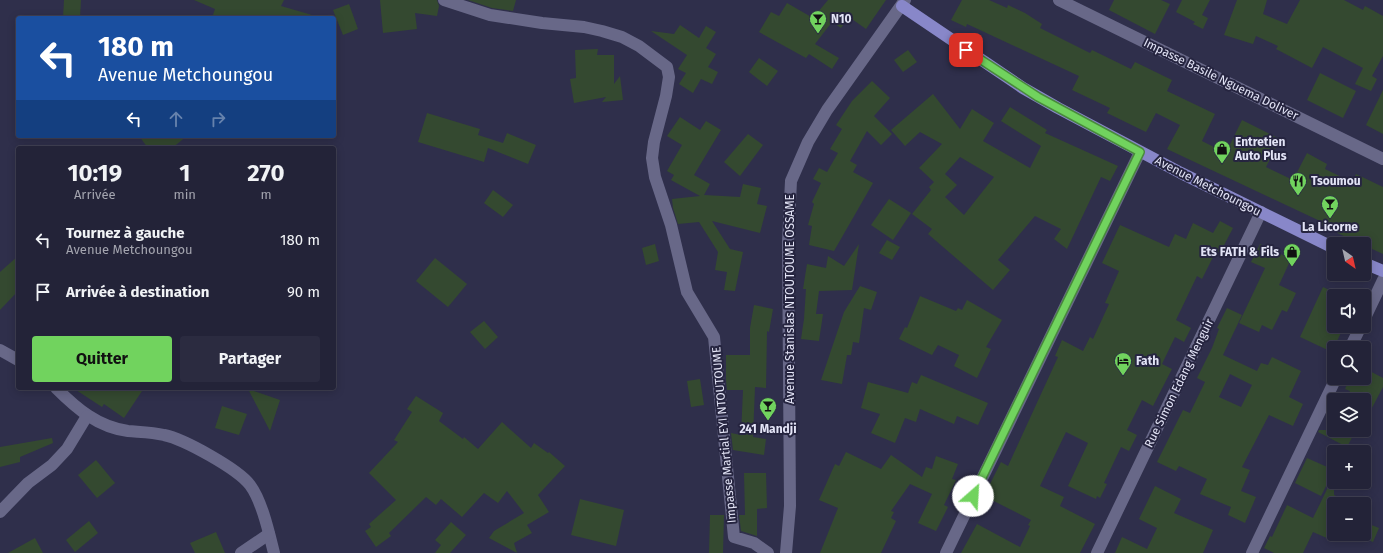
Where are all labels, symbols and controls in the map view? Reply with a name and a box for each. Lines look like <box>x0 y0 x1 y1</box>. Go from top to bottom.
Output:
bar icon: N10 <box>808 9 828 34</box>
place label: N10 <box>831 12 852 26</box>
text: 180 m <box>98 30 174 63</box>
icon: left <box>32 32 84 84</box>
pin <box>949 33 983 67</box>
street label: Impasse Basile Nguema Doliver <box>1141 35 1301 123</box>
icon: arrive <box>955 39 977 61</box>
text: Avenue Metchoungou <box>98 64 273 86</box>
icon: left <box>123 108 145 130</box>
icon: ahead <box>165 108 187 130</box>
icon: right <box>207 108 229 130</box>
place label: Entretien Auto Plus <box>1234 135 1287 163</box>
shop icon: Entretien Auto Plus <box>1212 139 1232 164</box>
street label: Avenue Metchoungou <box>1153 153 1263 219</box>
text: 10:19 <box>67 159 122 187</box>
text: 1 <box>179 159 190 187</box>
text: 270 <box>247 159 285 187</box>
restaurant icon: Tsoumou <box>1288 171 1308 196</box>
place label: Tsoumou <box>1311 174 1361 188</box>
text: Arrivée <box>74 187 116 202</box>
text: min <box>174 187 196 202</box>
text: m <box>260 187 272 202</box>
street label: Avenue Stanislas NTOUTOUME OSSAME <box>783 194 797 404</box>
bar icon: La Licorne <box>1320 194 1340 219</box>
place label: La Licorne <box>1302 220 1358 234</box>
text: Tournez à gauche <box>66 224 185 242</box>
icon: left <box>32 229 54 251</box>
text: 180 m <box>280 231 320 249</box>
north arrow <box>1327 237 1371 281</box>
map controls <box>1327 237 1371 541</box>
text: Avenue Metchoungou <box>66 242 193 257</box>
shop icon: Ets FATH & Fils <box>1282 242 1302 267</box>
place label: Ets FATH & Fils <box>1200 245 1279 259</box>
icon: arrive <box>32 281 54 303</box>
text: Arrivée à destination <box>66 283 209 301</box>
text: 90 m <box>287 283 320 301</box>
button: sound <box>1327 289 1371 333</box>
street label: Rue Simon Edang Menguir <box>1142 316 1217 450</box>
button: Quitter <box>32 336 172 382</box>
button: Partager <box>180 336 320 382</box>
button: search <box>1327 341 1371 385</box>
street label: Impasse Martial EYI NTOUTOUME <box>709 346 739 524</box>
hotel icon: Fath <box>1113 351 1133 376</box>
place label: Fath <box>1136 354 1159 368</box>
button: layers <box>1327 393 1371 437</box>
bar icon: 241 Mandji <box>758 396 778 421</box>
place label: 241 Mandji <box>739 422 797 436</box>
button: + <box>1327 445 1371 489</box>
position arrow <box>952 475 994 517</box>
button: − <box>1327 497 1371 541</box>

